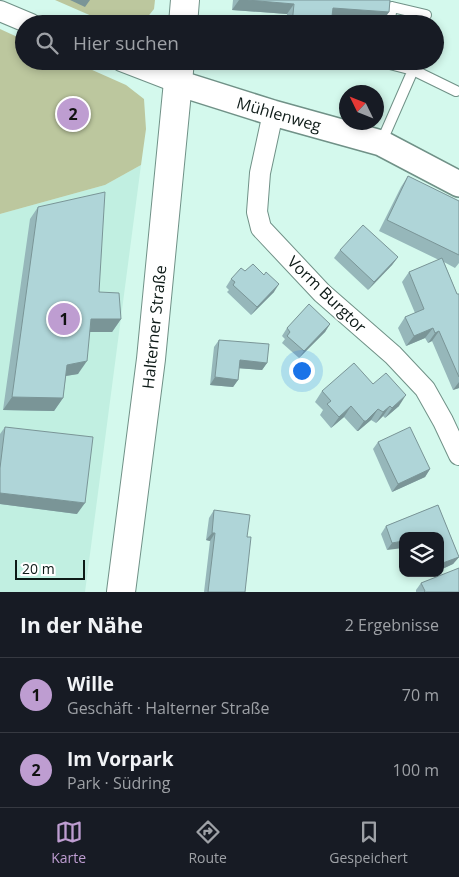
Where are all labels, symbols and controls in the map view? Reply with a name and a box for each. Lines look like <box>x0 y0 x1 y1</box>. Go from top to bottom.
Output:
search box <box>15 15 444 70</box>
icon: search <box>33 29 61 57</box>
text: Hier suchen <box>73 30 179 56</box>
north arrow <box>339 85 384 130</box>
street label: Mühlenweg <box>234 91 324 137</box>
pin: 2 <box>57 95 89 133</box>
street label: Vorm Burgtor <box>283 251 372 338</box>
street label: Halterner Straße <box>137 264 171 390</box>
pin: 1 <box>48 300 80 338</box>
your location <box>289 358 315 384</box>
map controls <box>399 532 444 577</box>
button: layers <box>399 532 444 577</box>
scale bar <box>15 557 85 580</box>
text: 20 m <box>22 559 55 578</box>
text: In der Nähe <box>20 611 143 639</box>
text: 2 Ergebnisse <box>345 614 439 636</box>
text: Wille <box>67 671 114 697</box>
text: 1 <box>31 684 41 706</box>
text: 70 m <box>402 684 439 706</box>
text: Geschäft · Halterner Straße <box>67 697 270 719</box>
text: Im Vorpark <box>67 746 174 772</box>
text: 2 <box>31 759 41 781</box>
text: 100 m <box>393 759 439 781</box>
text: Park · Südring <box>67 772 170 794</box>
tab: Karte <box>51 818 86 867</box>
tab: Route <box>188 818 227 867</box>
tab: Gespeichert <box>329 818 408 867</box>

